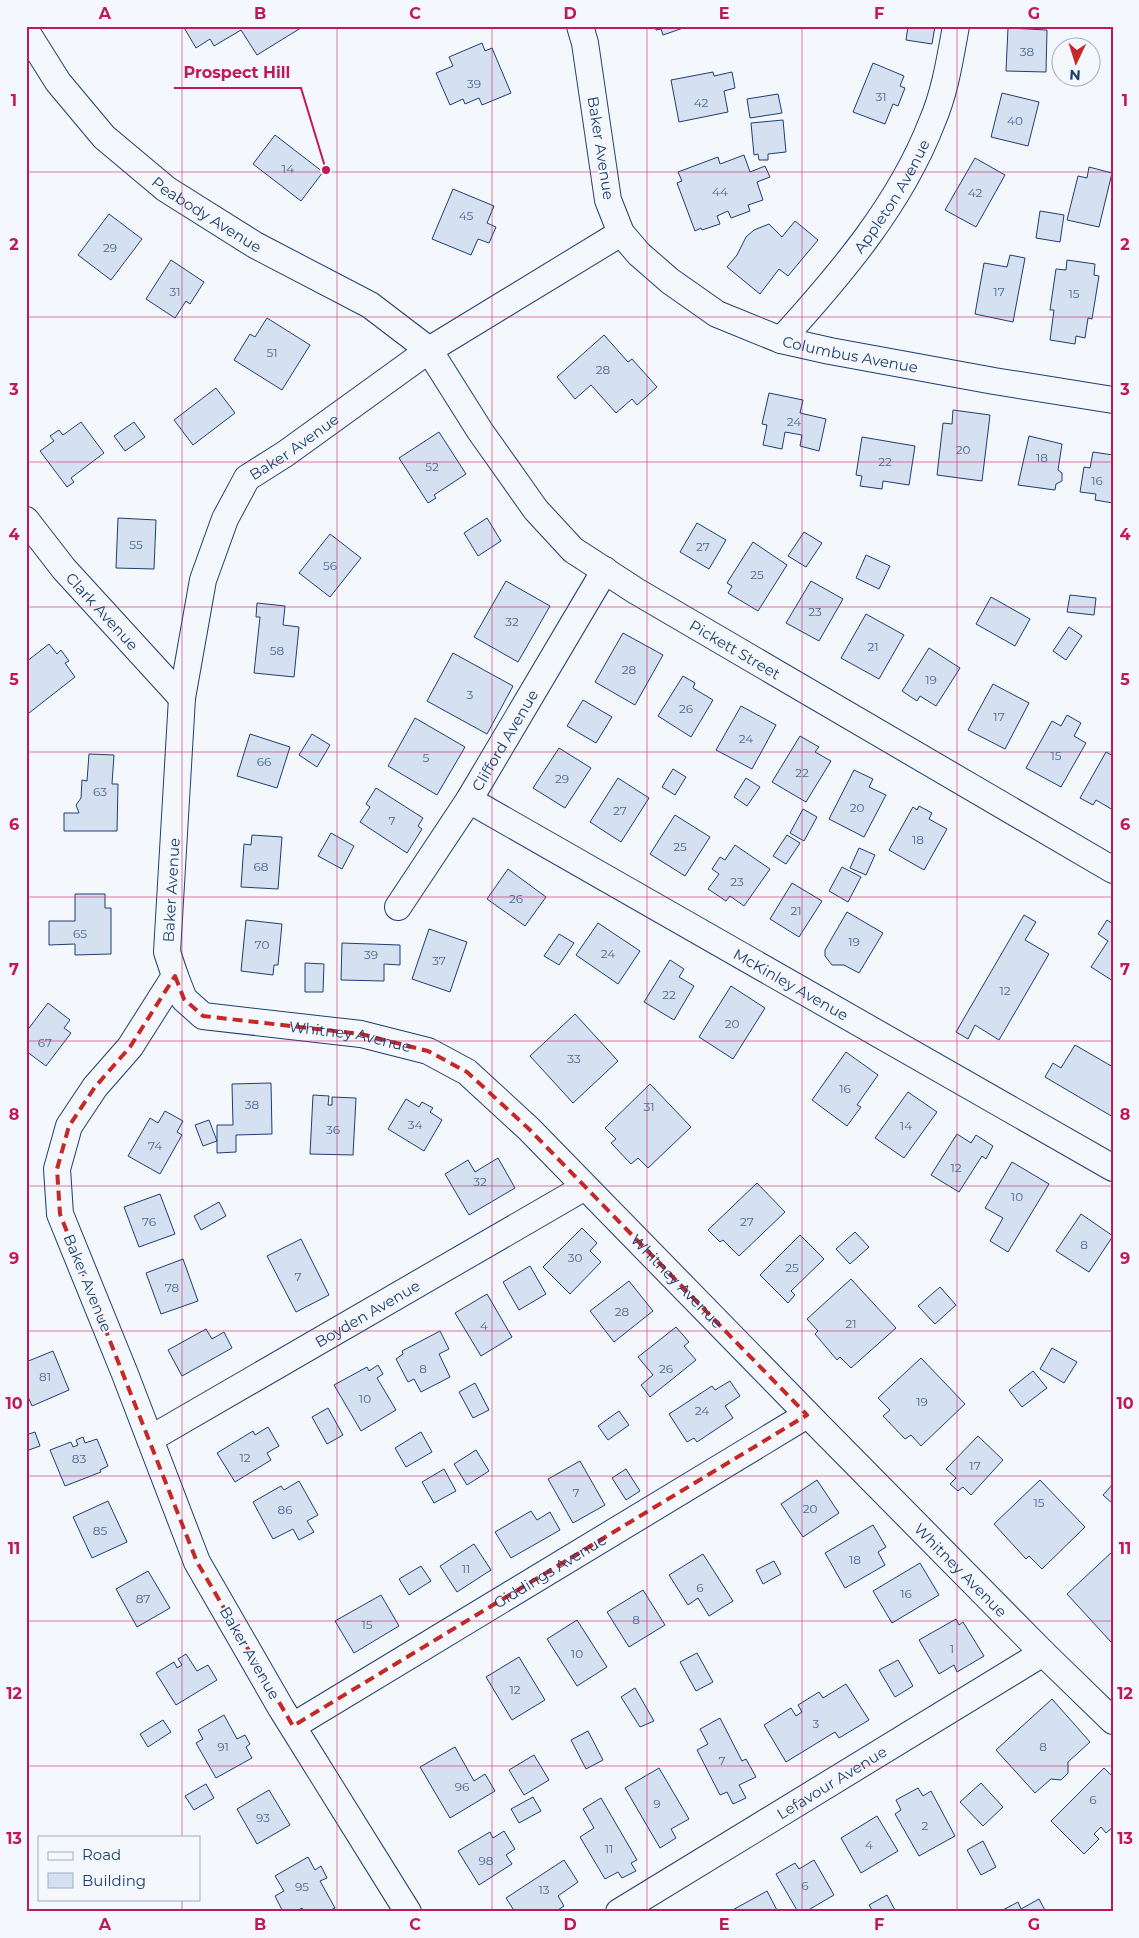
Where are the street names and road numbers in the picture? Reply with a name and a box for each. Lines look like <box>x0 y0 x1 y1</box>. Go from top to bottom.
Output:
street label: Baker Avenue <box>583 95 619 201</box>
street label: Appleton Avenue <box>849 136 933 257</box>
street label: Peabody Avenue <box>148 172 265 256</box>
street label: Columbus Avenue <box>781 331 920 376</box>
street label: Baker Avenue <box>245 409 342 484</box>
street label: Clark Avenue <box>62 568 143 654</box>
street label: Pickett Street <box>686 615 784 683</box>
street label: Clifford Avenue <box>467 686 542 794</box>
street label: Baker Avenue <box>158 837 183 943</box>
street label: McKinley Avenue <box>730 944 852 1024</box>
street label: Whitney Avenue <box>288 1016 414 1056</box>
street label: Whitney Avenue <box>627 1230 727 1332</box>
street label: Baker Avenue <box>60 1231 116 1335</box>
street label: Boyden Avenue <box>311 1275 423 1351</box>
street label: Whitney Avenue <box>910 1519 1011 1621</box>
street label: Giddings Avenue <box>490 1529 610 1612</box>
street label: Baker Avenue <box>216 1603 284 1703</box>
street label: Lefavour Avenue <box>773 1741 890 1823</box>

